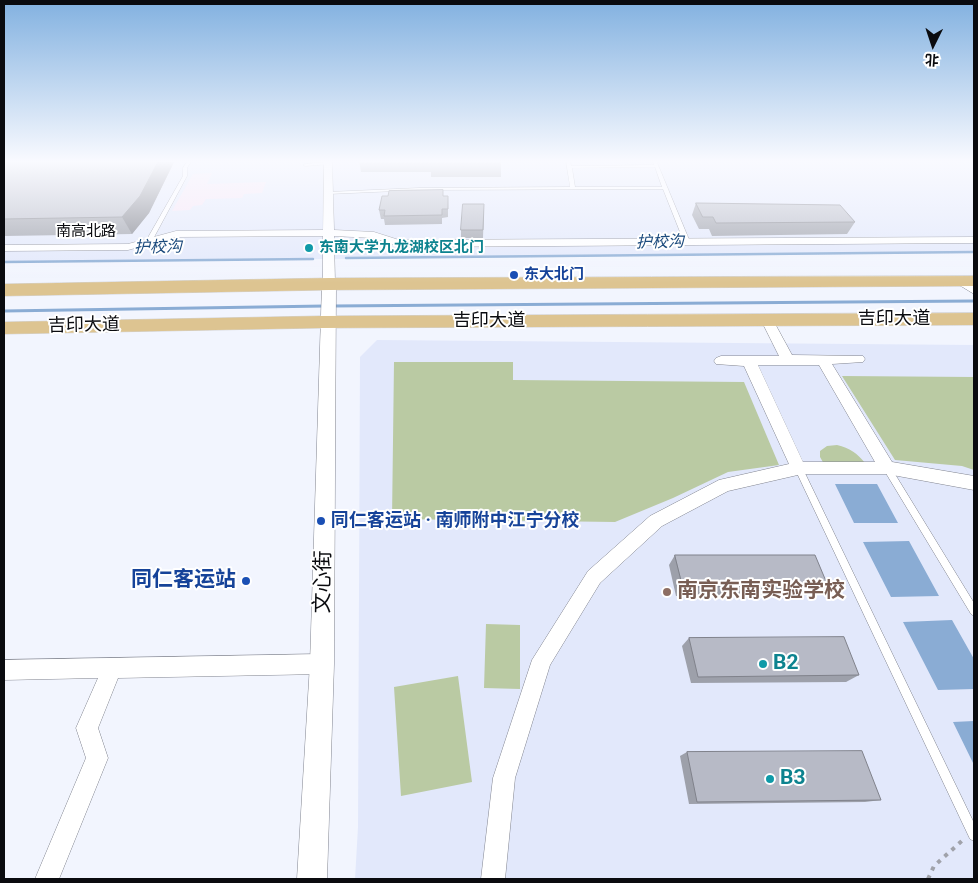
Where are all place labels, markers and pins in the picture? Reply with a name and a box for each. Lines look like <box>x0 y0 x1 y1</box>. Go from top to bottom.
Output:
place label: 东南大学九龙湖校区北门 <box>319 239 484 257</box>
marker: 东南大学九龙湖校区北门 <box>303 242 315 254</box>
place label: 东大北门 <box>524 266 584 284</box>
marker: 东大北门 <box>508 269 520 281</box>
place label: 同仁客运站 · 南师附中江宁分校 <box>331 510 579 532</box>
marker: 同仁客运站 · 南师附中江宁分校 <box>315 515 327 527</box>
place label: 同仁客运站 <box>131 568 236 594</box>
marker: 同仁客运站 <box>240 575 252 587</box>
place label: 南京东南实验学校 <box>677 579 845 605</box>
marker: 南京东南实验学校 <box>661 586 673 598</box>
place label: B2 <box>773 651 798 677</box>
marker: B2 <box>757 658 769 670</box>
place label: B3 <box>780 766 805 792</box>
marker: B3 <box>764 773 776 785</box>

